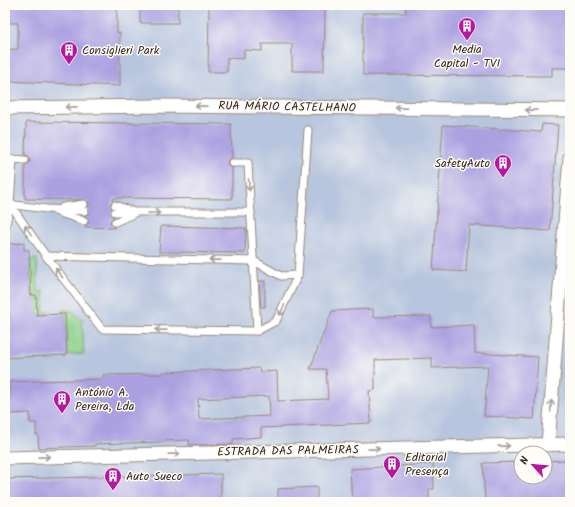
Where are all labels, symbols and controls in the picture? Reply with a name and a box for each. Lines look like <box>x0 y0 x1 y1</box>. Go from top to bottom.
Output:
building icon: Media Capital - TVI <box>457 16 477 41</box>
building icon: Consiglieri Park <box>59 40 79 65</box>
place label: Media Capital - TVI <box>434 40 500 73</box>
place label: Consiglieri Park <box>82 41 160 60</box>
street label: RUA MÁRIO CASTELHANO <box>218 96 357 118</box>
one-way arrow <box>195 102 208 110</box>
one-way arrow <box>65 103 78 111</box>
one-way arrow <box>395 104 408 112</box>
one-way arrow <box>525 106 538 114</box>
building icon: SafetyAuto <box>493 153 513 178</box>
place label: SafetyAuto <box>435 154 490 173</box>
one-way arrow <box>246 178 253 191</box>
one-way arrow <box>147 209 160 217</box>
one-way arrow <box>24 225 32 236</box>
one-way arrow <box>209 256 222 264</box>
one-way arrow <box>55 267 63 278</box>
one-way arrow <box>278 304 285 316</box>
one-way arrow <box>155 326 168 334</box>
place label: António A. Pereira, Lda <box>75 383 135 416</box>
building icon: António A. Pereira, Lda <box>52 389 72 414</box>
one-way arrow <box>548 400 555 413</box>
street label: ESTRADA DAS PALMEIRAS <box>217 440 359 462</box>
one-way arrow <box>497 442 510 450</box>
one-way arrow <box>367 445 380 453</box>
north arrow <box>513 445 553 485</box>
place label: Editorial Presença <box>405 448 449 481</box>
one-way arrow <box>167 450 180 458</box>
one-way arrow <box>37 453 50 461</box>
building icon: Editorial Presença <box>382 454 402 479</box>
text: N <box>515 454 535 468</box>
building icon: Auto Sueco <box>103 466 123 491</box>
place label: Auto Sueco <box>126 467 182 486</box>

